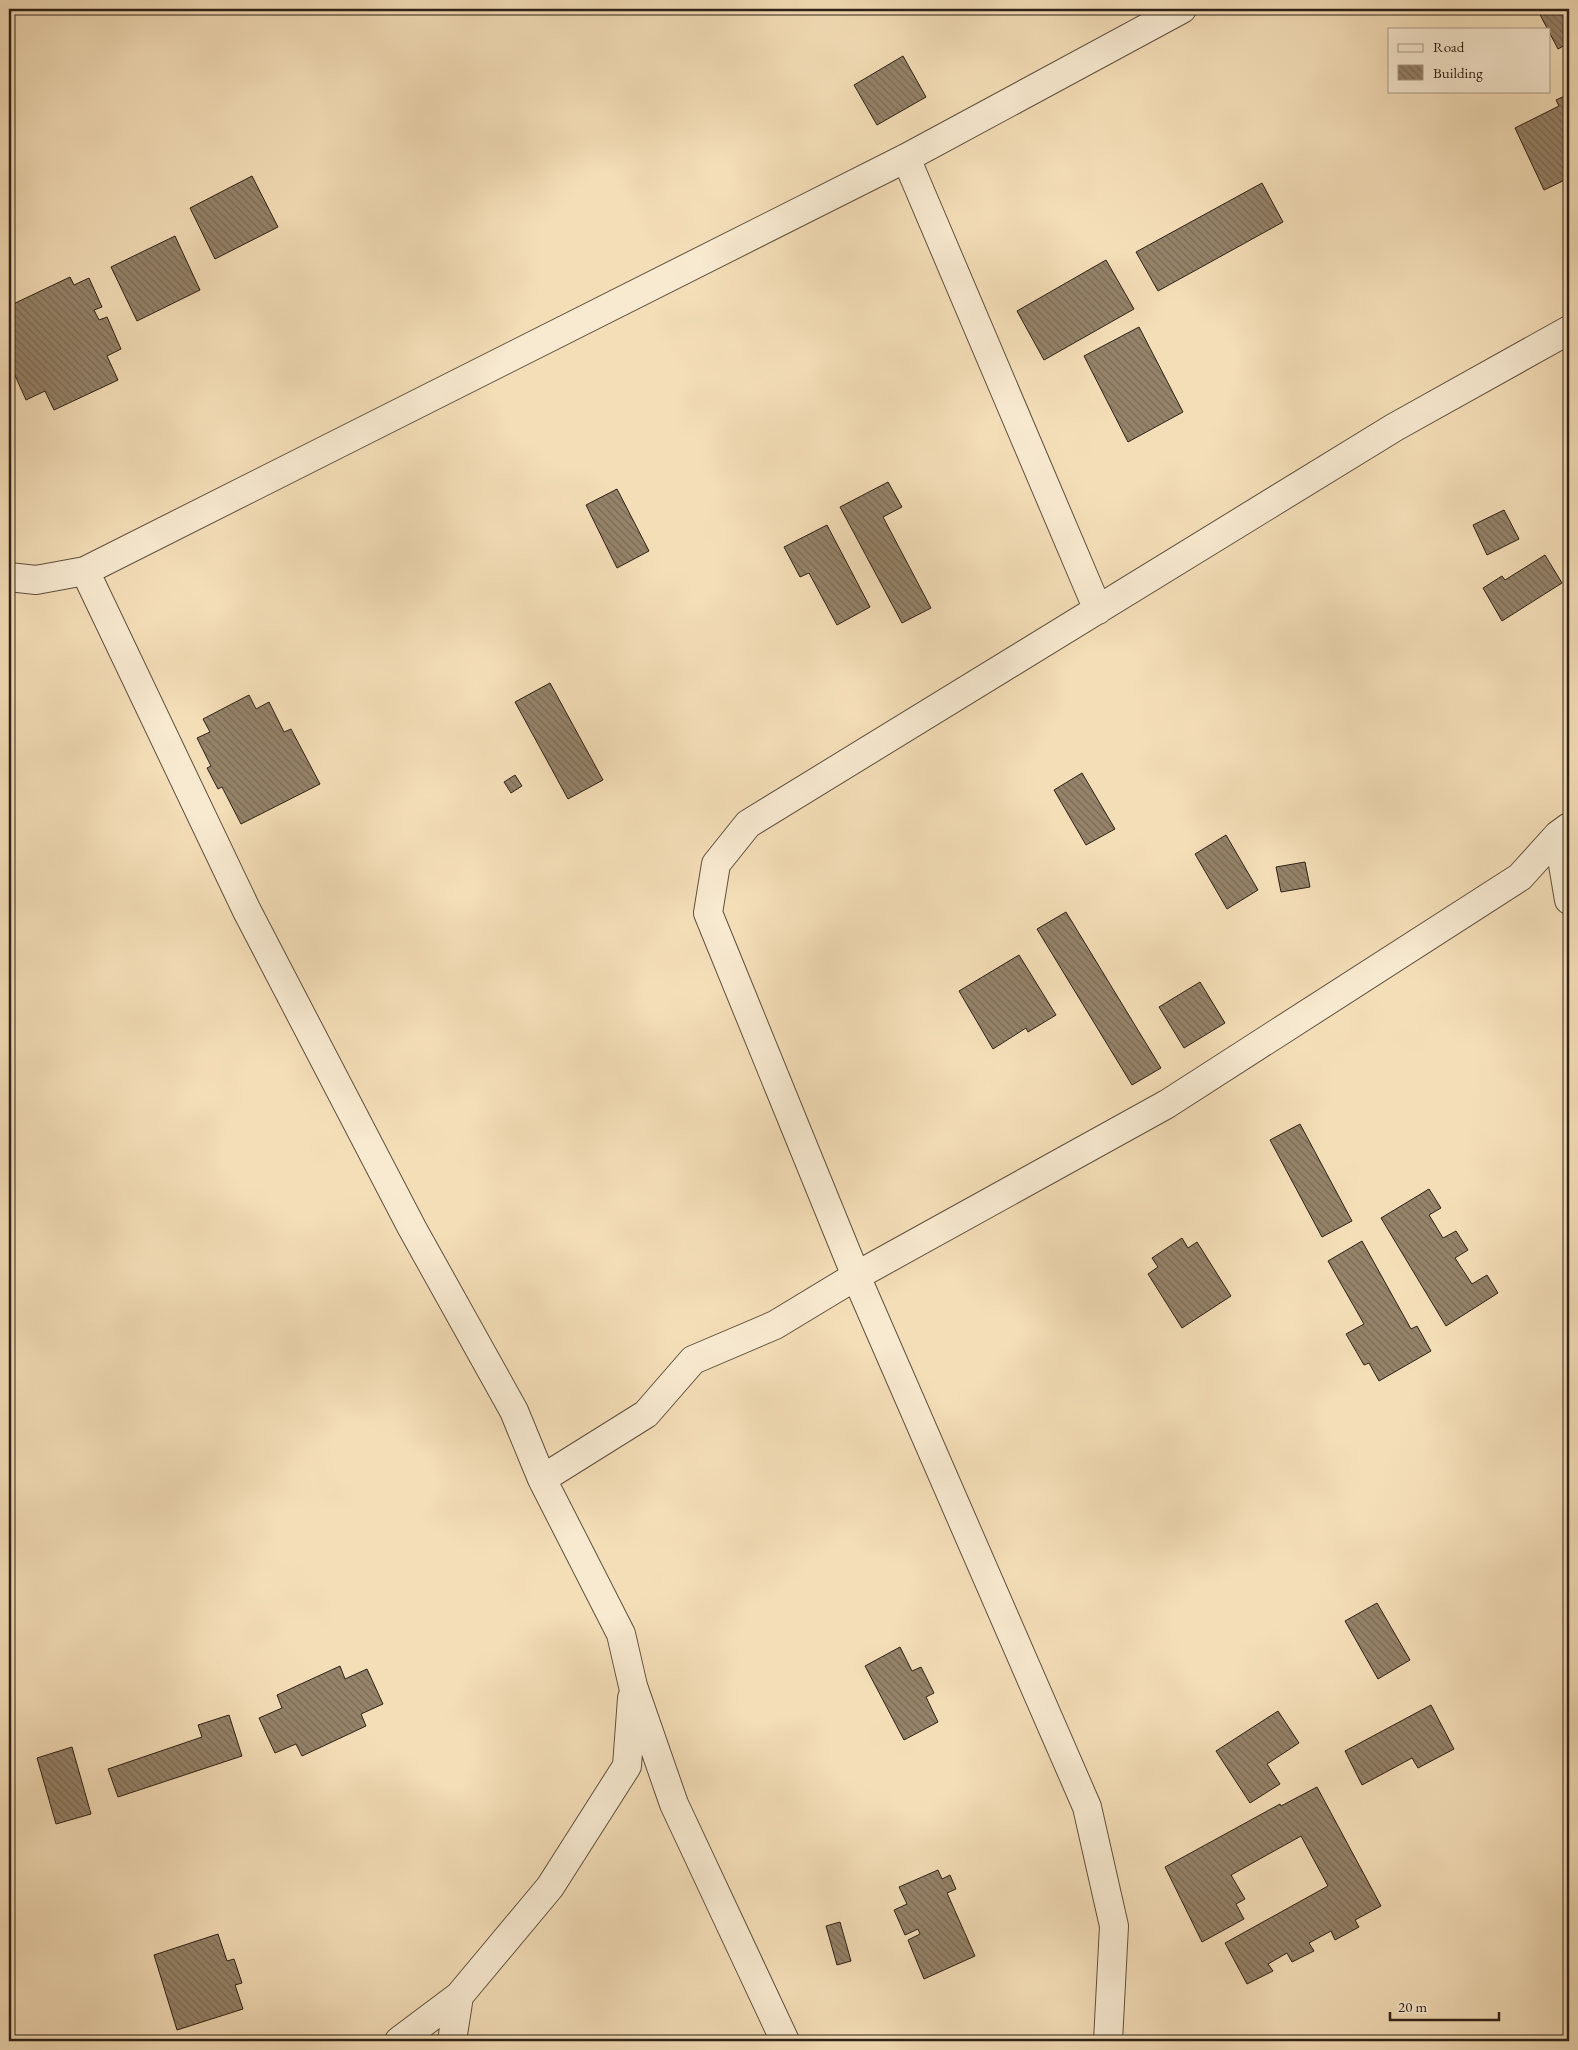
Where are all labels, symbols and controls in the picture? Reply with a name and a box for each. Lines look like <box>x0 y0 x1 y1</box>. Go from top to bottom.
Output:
legend <box>1388 28 1550 92</box>
text: Road <box>1433 37 1465 56</box>
text: Building <box>1433 63 1483 82</box>
scale bar <box>1390 1990 1499 2022</box>
text: 20 m <box>1398 1997 1427 2016</box>

